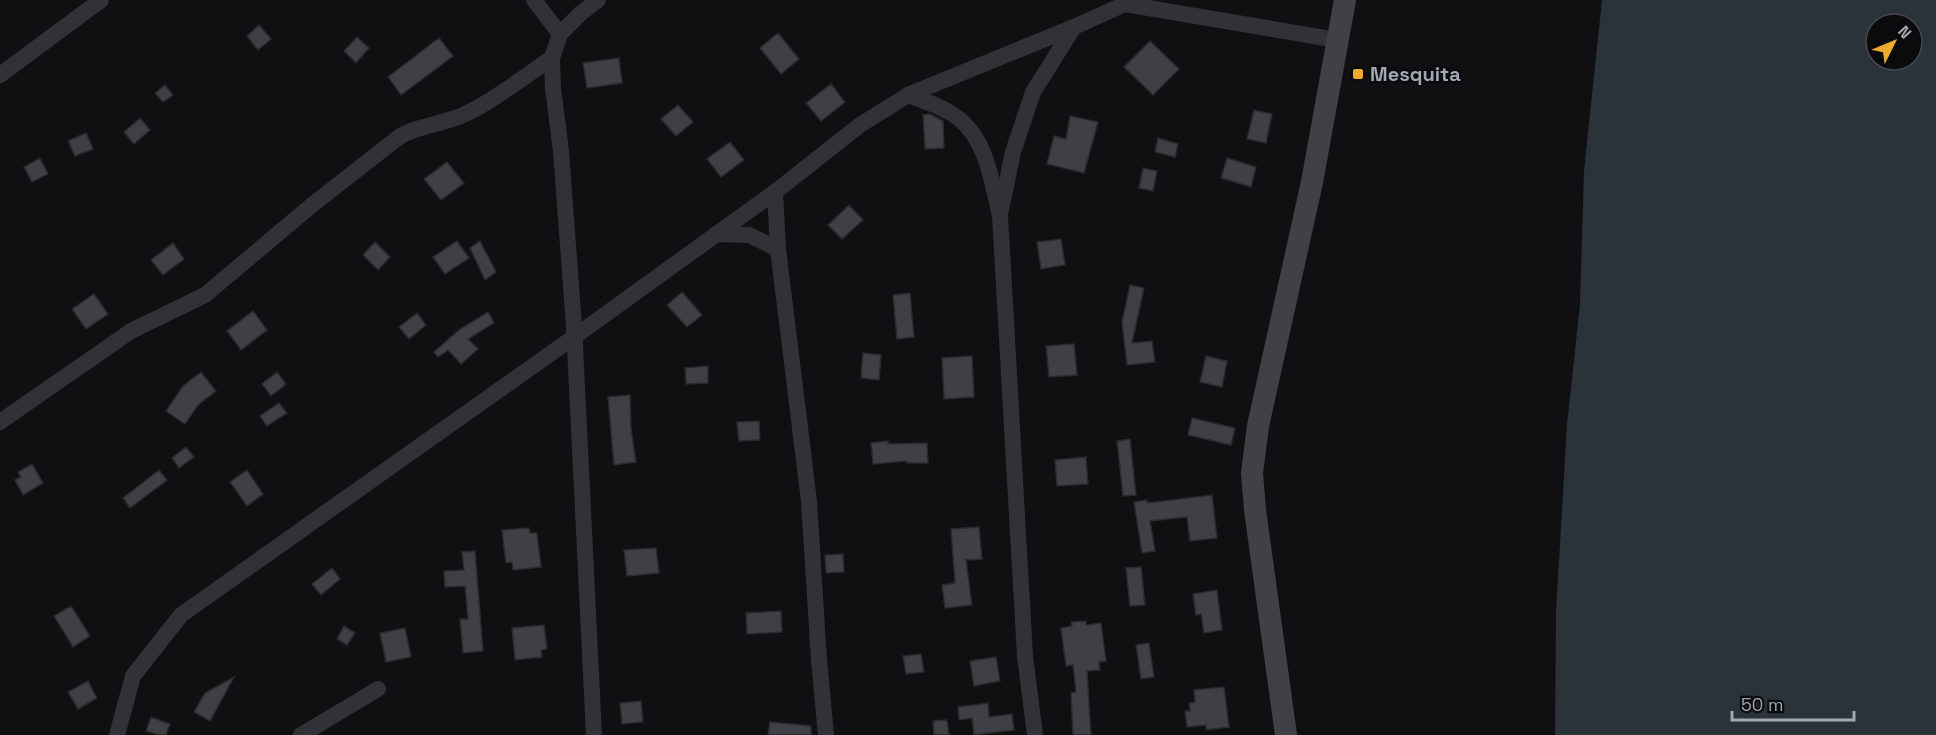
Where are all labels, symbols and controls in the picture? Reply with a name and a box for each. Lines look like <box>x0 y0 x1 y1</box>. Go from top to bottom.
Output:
north arrow <box>1864 12 1924 72</box>
text: N <box>1893 21 1916 43</box>
place label: Mesquita <box>1370 61 1461 87</box>
marker: Mesquita <box>1351 67 1365 81</box>
scale bar <box>1732 684 1854 722</box>
text: 50 m <box>1741 693 1783 716</box>

